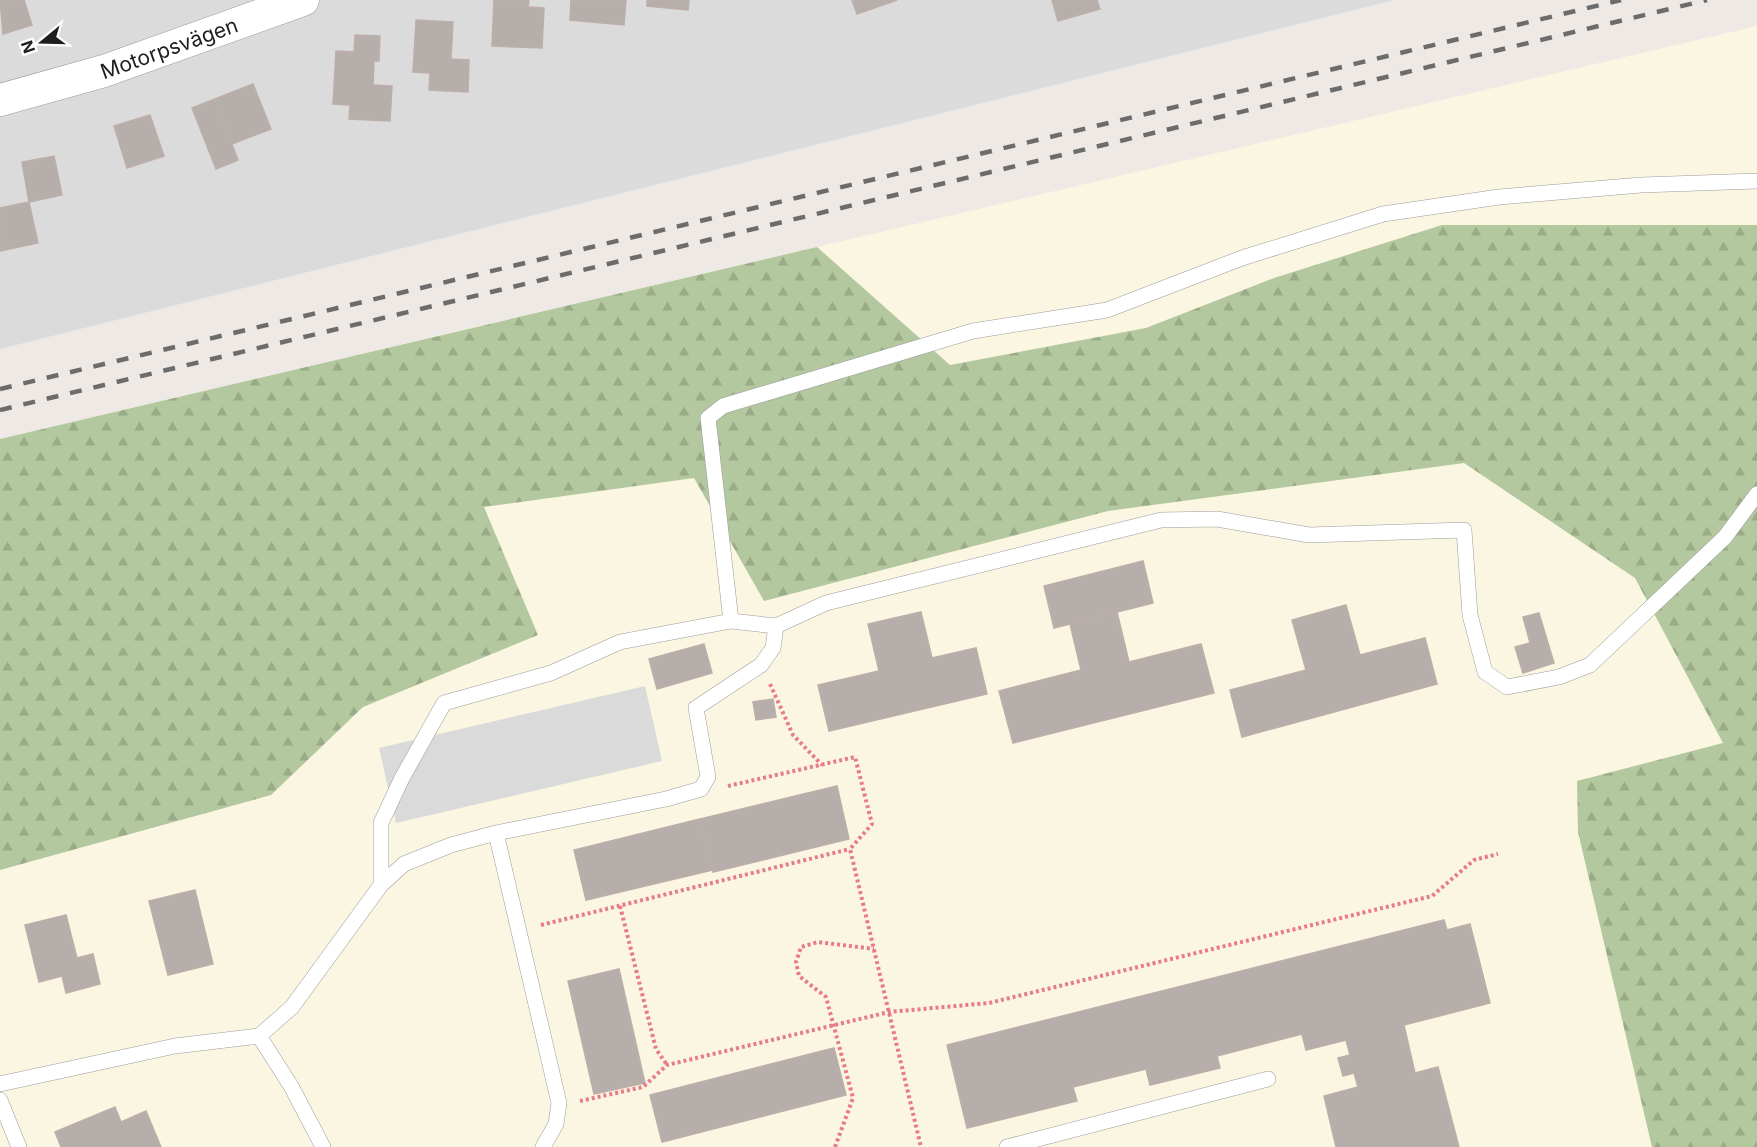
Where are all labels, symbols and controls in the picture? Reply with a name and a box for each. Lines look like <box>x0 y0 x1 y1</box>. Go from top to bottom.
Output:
north arrow <box>12 12 72 72</box>
street label: Motorpsvägen <box>97 12 241 84</box>
text: N <box>16 38 39 56</box>

